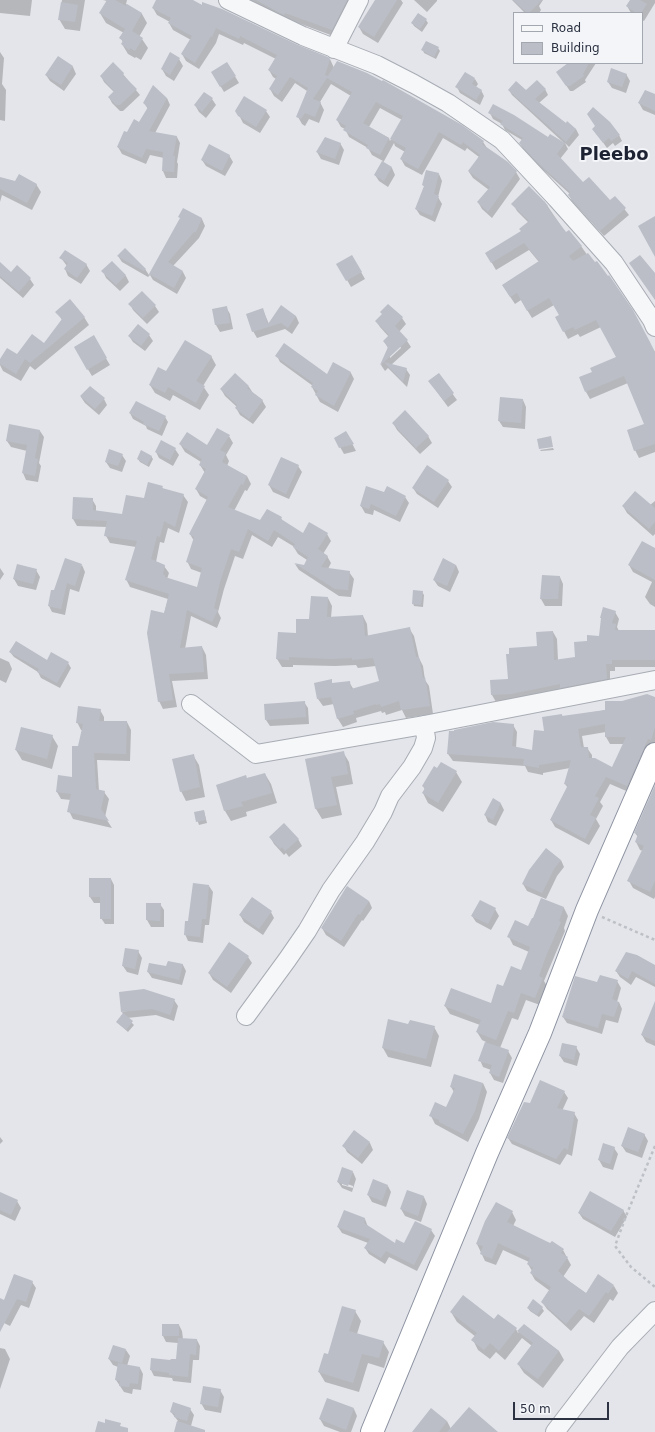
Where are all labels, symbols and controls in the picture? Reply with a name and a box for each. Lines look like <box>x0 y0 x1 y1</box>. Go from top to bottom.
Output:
legend <box>513 12 643 64</box>
text: Road <box>551 21 581 35</box>
text: Building <box>551 41 600 55</box>
district label: Pleebo <box>579 144 649 166</box>
scale bar <box>515 1394 611 1420</box>
text: 50 m <box>520 1402 551 1416</box>

